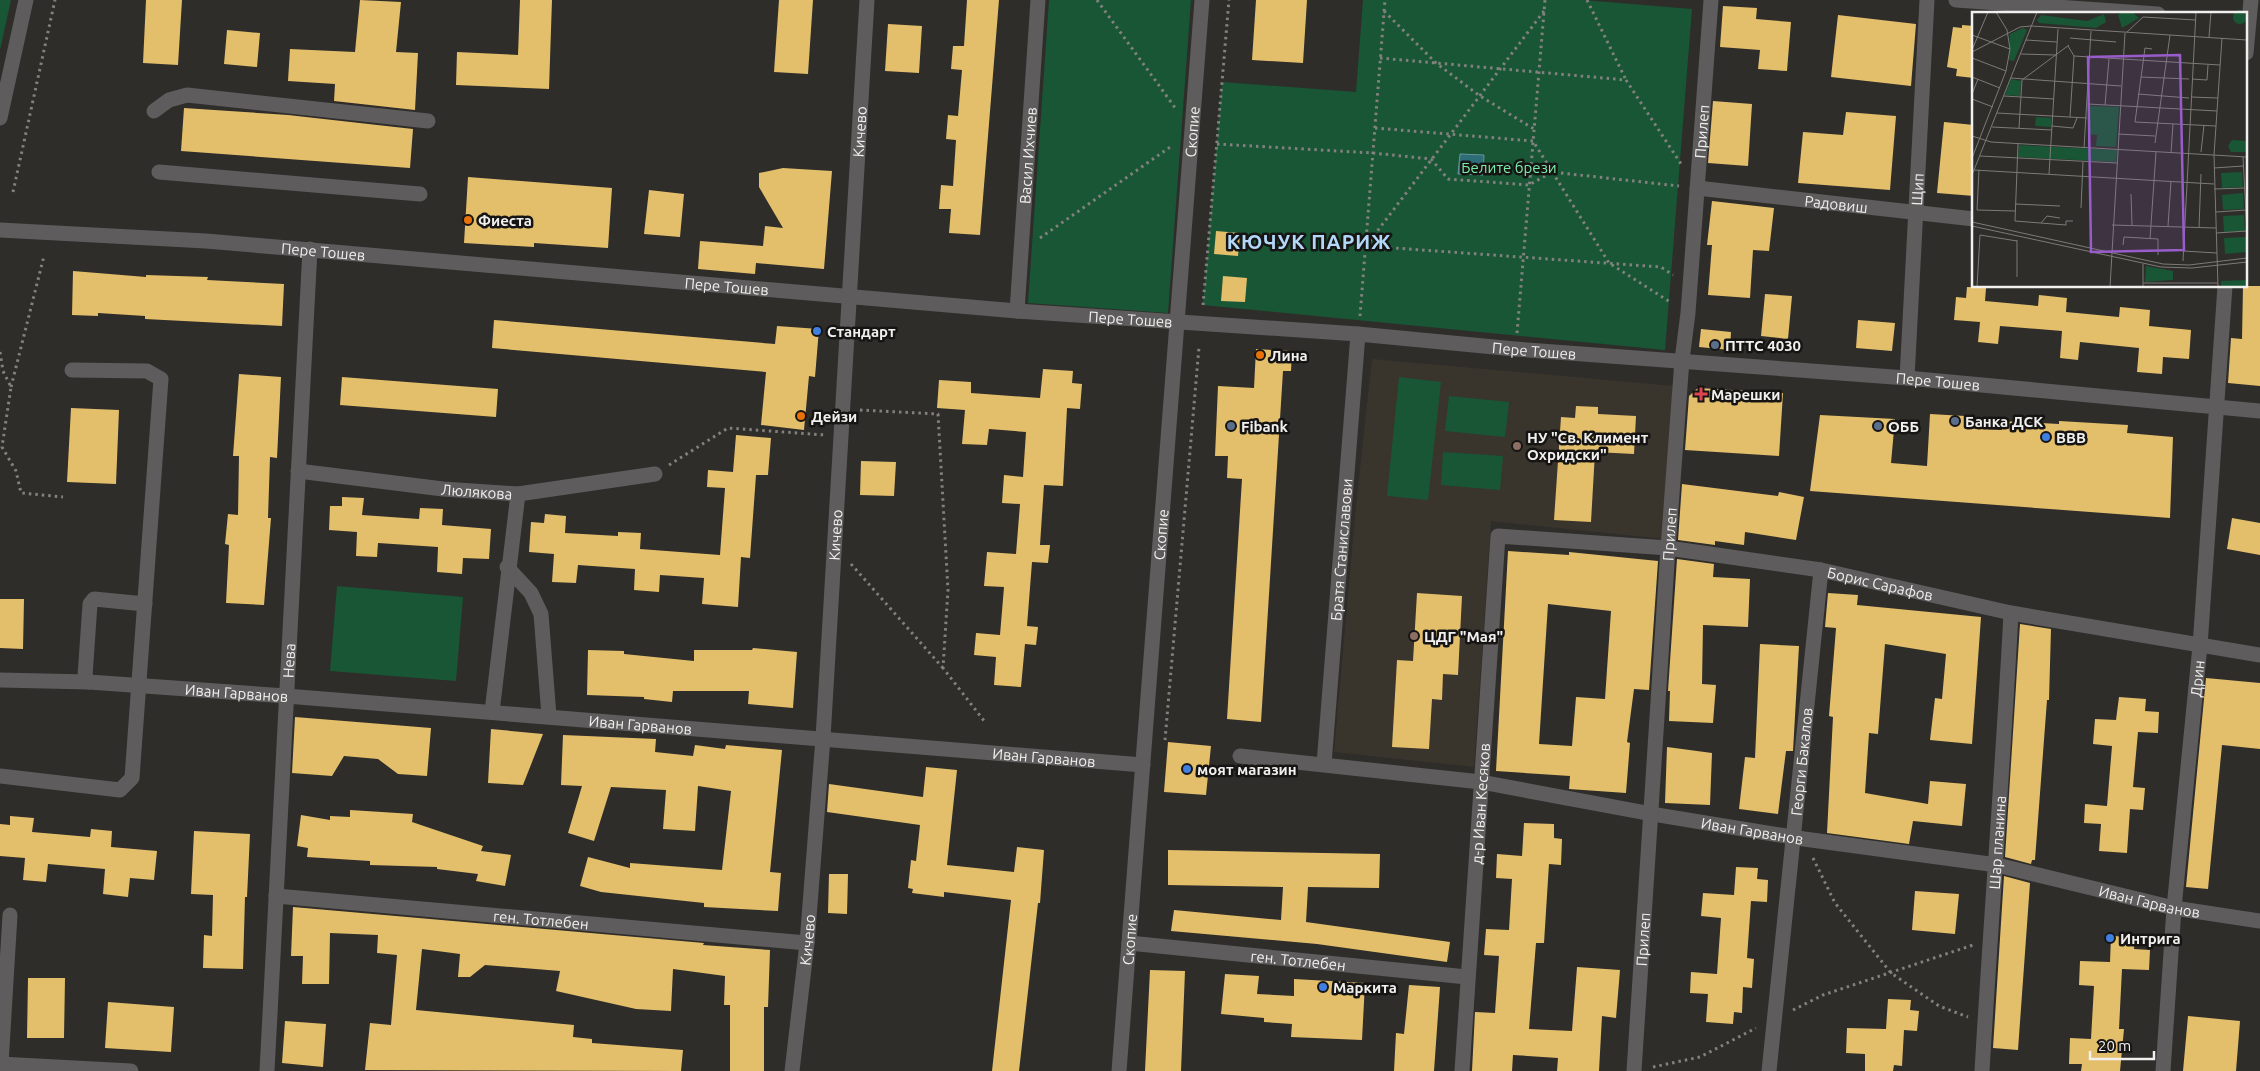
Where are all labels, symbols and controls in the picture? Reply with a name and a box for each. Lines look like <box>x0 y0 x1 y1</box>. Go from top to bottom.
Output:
inset map <box>1972 12 2248 288</box>
street label: Прилеп <box>1691 104 1712 159</box>
street label: Кичево <box>849 105 869 158</box>
street label: Васил Ихчиев <box>1016 106 1039 204</box>
street label: Скопие <box>1181 106 1202 158</box>
park label: Белите брези <box>1461 159 1557 176</box>
street label: Щип <box>1908 173 1926 206</box>
street label: Радовиш <box>1804 192 1869 216</box>
place label: Фиеста <box>478 212 532 229</box>
marker: Фиеста <box>462 214 474 226</box>
district label: КЮЧУК ПАРИЖ <box>1227 230 1391 253</box>
street label: Пере Тошев <box>281 239 366 263</box>
street label: Пере Тошев <box>684 274 769 298</box>
street label: Пере Тошев <box>1088 307 1173 330</box>
place label: Стандарт <box>827 323 896 340</box>
marker: Стандарт <box>811 325 823 337</box>
place label: ПТТС 4030 <box>1725 337 1801 354</box>
street label: Пере Тошев <box>1491 338 1577 362</box>
marker: ПТТС 4030 <box>1709 339 1721 351</box>
place label: Лина <box>1270 347 1308 364</box>
marker: Лина <box>1254 349 1266 361</box>
street label: Пере Тошев <box>1895 369 1981 393</box>
place label: Марешки <box>1711 386 1781 403</box>
marker: Марешки <box>1695 388 1707 400</box>
place label: Дейзи <box>811 408 857 425</box>
marker: Дейзи <box>795 410 807 422</box>
place label: Банка ДСК <box>1965 413 2043 430</box>
marker: Банка ДСК <box>1949 415 1961 427</box>
place label: Fibank <box>1241 418 1289 435</box>
place label: ОББ <box>1888 418 1919 435</box>
marker: Fibank <box>1225 420 1237 432</box>
marker: ОББ <box>1872 420 1884 432</box>
place label: НУ "Св. Климент Охридски" <box>1527 429 1649 463</box>
place label: BBB <box>2056 429 2086 446</box>
marker: BBB <box>2040 431 2052 443</box>
marker: НУ "Св. Климент Охридски" <box>1511 440 1523 452</box>
street label: Братя Станиславови <box>1327 478 1355 622</box>
street label: Люлякова <box>441 480 513 502</box>
street label: Прилеп <box>1659 507 1680 561</box>
street label: Скопие <box>1150 508 1171 561</box>
street label: Кичево <box>825 509 845 561</box>
street label: Борис Сарафов <box>1826 563 1935 604</box>
place label: ЦДГ "Мая" <box>1424 628 1503 645</box>
marker: ЦДГ "Мая" <box>1408 630 1420 642</box>
street label: Нева <box>279 643 298 678</box>
street label: Дрин <box>2186 659 2207 698</box>
street label: Иван Гарванов <box>184 680 289 705</box>
street label: Георги Бакалов <box>1787 707 1815 816</box>
street label: Иван Гарванов <box>588 712 693 737</box>
street label: д-р Иван Кесяков <box>1467 743 1493 865</box>
street label: Иван Гарванов <box>992 744 1096 770</box>
place label: моят магазин <box>1197 761 1297 778</box>
marker: моят магазин <box>1181 763 1193 775</box>
street label: Шар планина <box>1985 795 2008 890</box>
street label: Иван Гарванов <box>1700 814 1805 847</box>
street label: Иван Гарванов <box>2097 882 2201 920</box>
street label: ген. Тотлебен <box>492 907 589 932</box>
street label: Прилеп <box>1632 912 1653 967</box>
street label: Скопие <box>1119 913 1140 966</box>
street label: Кичево <box>796 914 818 966</box>
place label: Интрига <box>2120 930 2181 947</box>
marker: Интрига <box>2104 932 2116 944</box>
street label: ген. Тотлебен <box>1250 947 1347 973</box>
place label: Маркита <box>1333 979 1397 996</box>
marker: Маркита <box>1317 981 1329 993</box>
scale bar <box>2090 1028 2154 1060</box>
text: 20 m <box>2098 1037 2131 1054</box>

